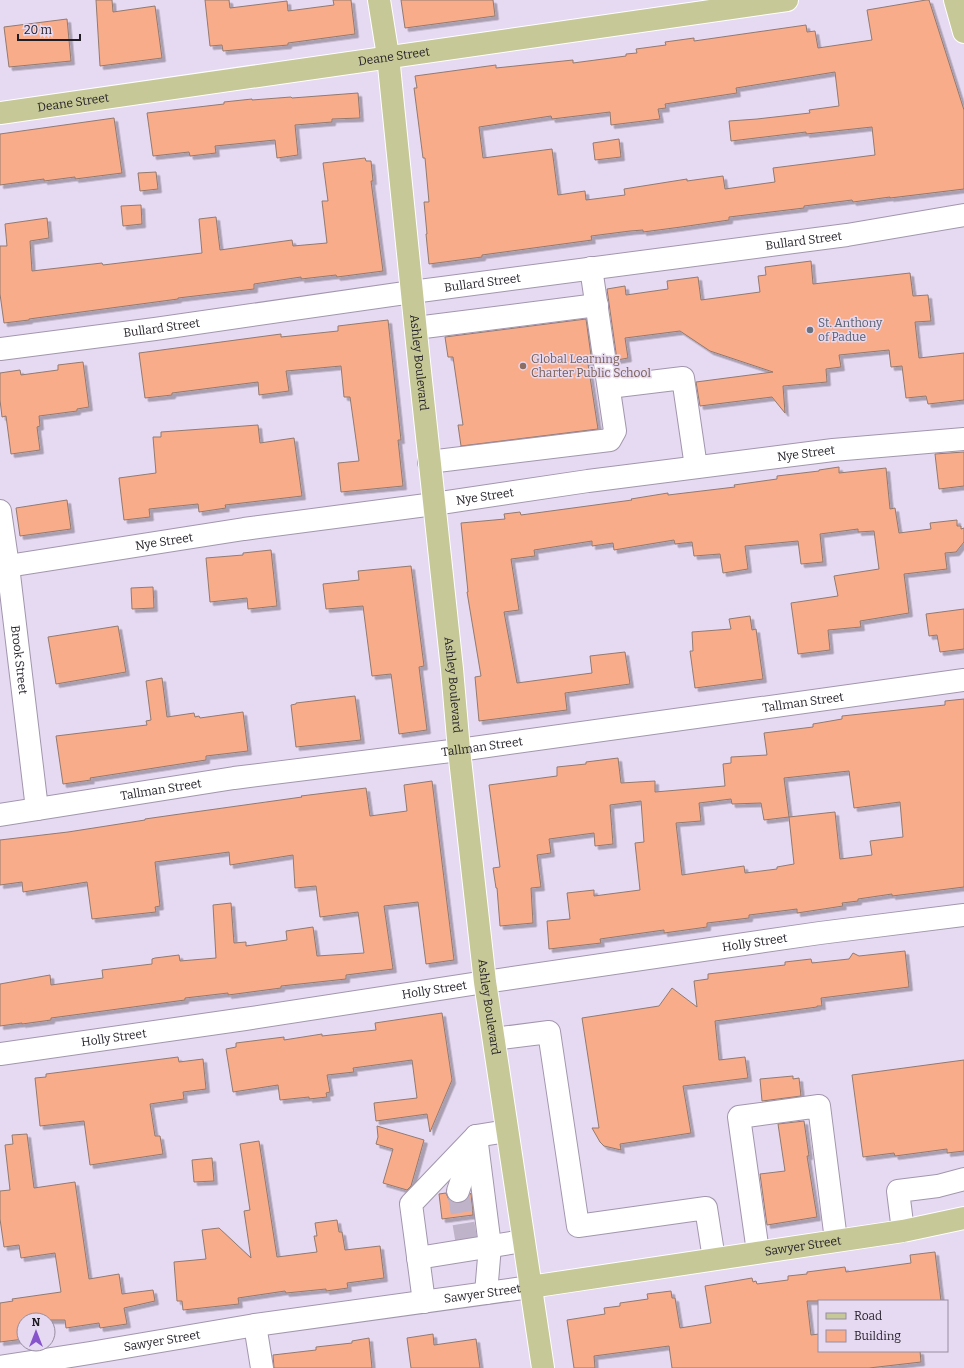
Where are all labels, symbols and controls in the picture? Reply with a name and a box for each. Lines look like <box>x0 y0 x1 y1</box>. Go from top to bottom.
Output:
scale bar <box>18 16 80 42</box>
text: 20 m <box>24 23 53 37</box>
street label: Deane Street <box>357 44 431 68</box>
street label: Deane Street <box>36 90 111 115</box>
street label: Bullard Street <box>765 229 843 253</box>
street label: Bullard Street <box>443 271 522 295</box>
street label: Ashley Boulevard <box>407 314 431 412</box>
street label: Bullard Street <box>123 316 201 340</box>
place label: St. Anthony of Padue <box>818 316 883 344</box>
marker: St. Anthony of Padue <box>805 325 815 335</box>
place label: Global Learning Charter Public School <box>531 352 651 380</box>
marker: Global Learning Charter Public School <box>518 361 528 371</box>
street label: Nye Street <box>776 443 836 464</box>
street label: Nye Street <box>455 485 515 508</box>
street label: Nye Street <box>134 530 195 553</box>
street label: Brook Street <box>8 624 30 696</box>
street label: Ashley Boulevard <box>442 636 465 734</box>
street label: Tallman Street <box>762 690 845 715</box>
street label: Tallman Street <box>441 734 524 759</box>
street label: Tallman Street <box>119 776 203 803</box>
street label: Holly Street <box>721 931 789 954</box>
street label: Ashley Boulevard <box>475 958 503 1056</box>
street label: Holly Street <box>401 978 468 1002</box>
street label: Holly Street <box>80 1026 148 1049</box>
street label: Sawyer Street <box>764 1233 843 1259</box>
street label: Sawyer Street <box>443 1281 522 1306</box>
legend <box>818 1300 948 1352</box>
text: Road <box>854 1309 882 1323</box>
north arrow <box>16 1312 56 1352</box>
text: N <box>32 1316 41 1329</box>
street label: Sawyer Street <box>123 1327 202 1354</box>
text: Building <box>854 1329 901 1343</box>

